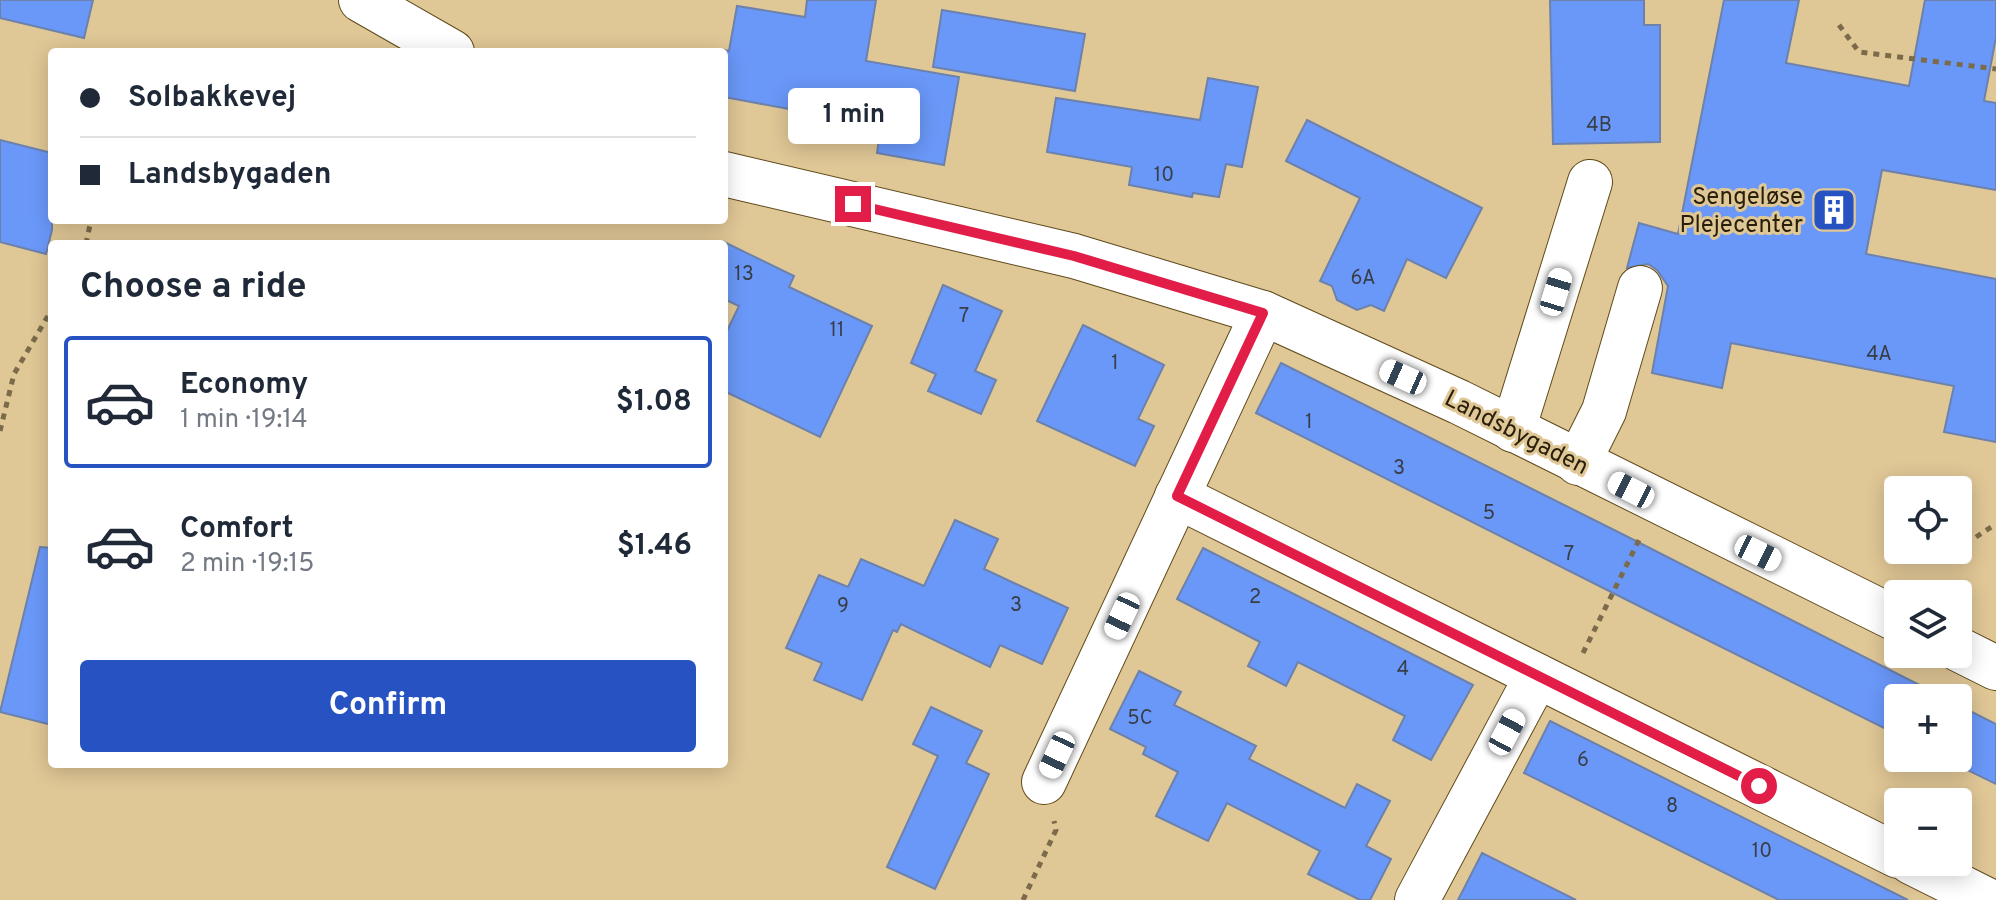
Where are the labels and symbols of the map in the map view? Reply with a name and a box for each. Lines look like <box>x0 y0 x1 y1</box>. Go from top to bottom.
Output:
callout: 1 min <box>787 88 919 144</box>
house number: 4B <box>1586 113 1612 139</box>
house number: 10 <box>1154 163 1174 189</box>
place label: Sengeløse Plejecenter <box>1679 183 1803 241</box>
route end <box>835 186 871 222</box>
building icon: Sengeløse Plejecenter <box>1810 186 1858 234</box>
house number: 13 <box>734 262 754 288</box>
house number: 6A <box>1350 266 1376 292</box>
car <box>1538 266 1574 318</box>
house number: 7 <box>959 304 969 330</box>
house number: 11 <box>830 318 844 344</box>
house number: 4A <box>1866 342 1892 368</box>
house number: 1 <box>1111 351 1119 377</box>
car <box>1376 356 1430 398</box>
street label: Landsbygaden <box>1439 385 1593 483</box>
house number: 1 <box>1305 410 1313 436</box>
house number: 3 <box>1393 456 1405 482</box>
car <box>1604 468 1658 512</box>
house number: 5 <box>1483 501 1495 527</box>
car <box>1731 532 1785 574</box>
house number: 7 <box>1564 542 1574 568</box>
house number: 2 <box>1249 585 1261 611</box>
car <box>1101 589 1143 643</box>
house number: 3 <box>1010 593 1022 619</box>
house number: 9 <box>837 594 849 620</box>
house number: 4 <box>1397 657 1409 683</box>
car <box>1485 705 1529 759</box>
house number: 5C <box>1127 706 1153 732</box>
car <box>1036 728 1078 782</box>
house number: 6 <box>1577 748 1589 774</box>
route start <box>1741 768 1777 804</box>
house number: 8 <box>1666 794 1678 820</box>
house number: 10 <box>1752 839 1772 865</box>

